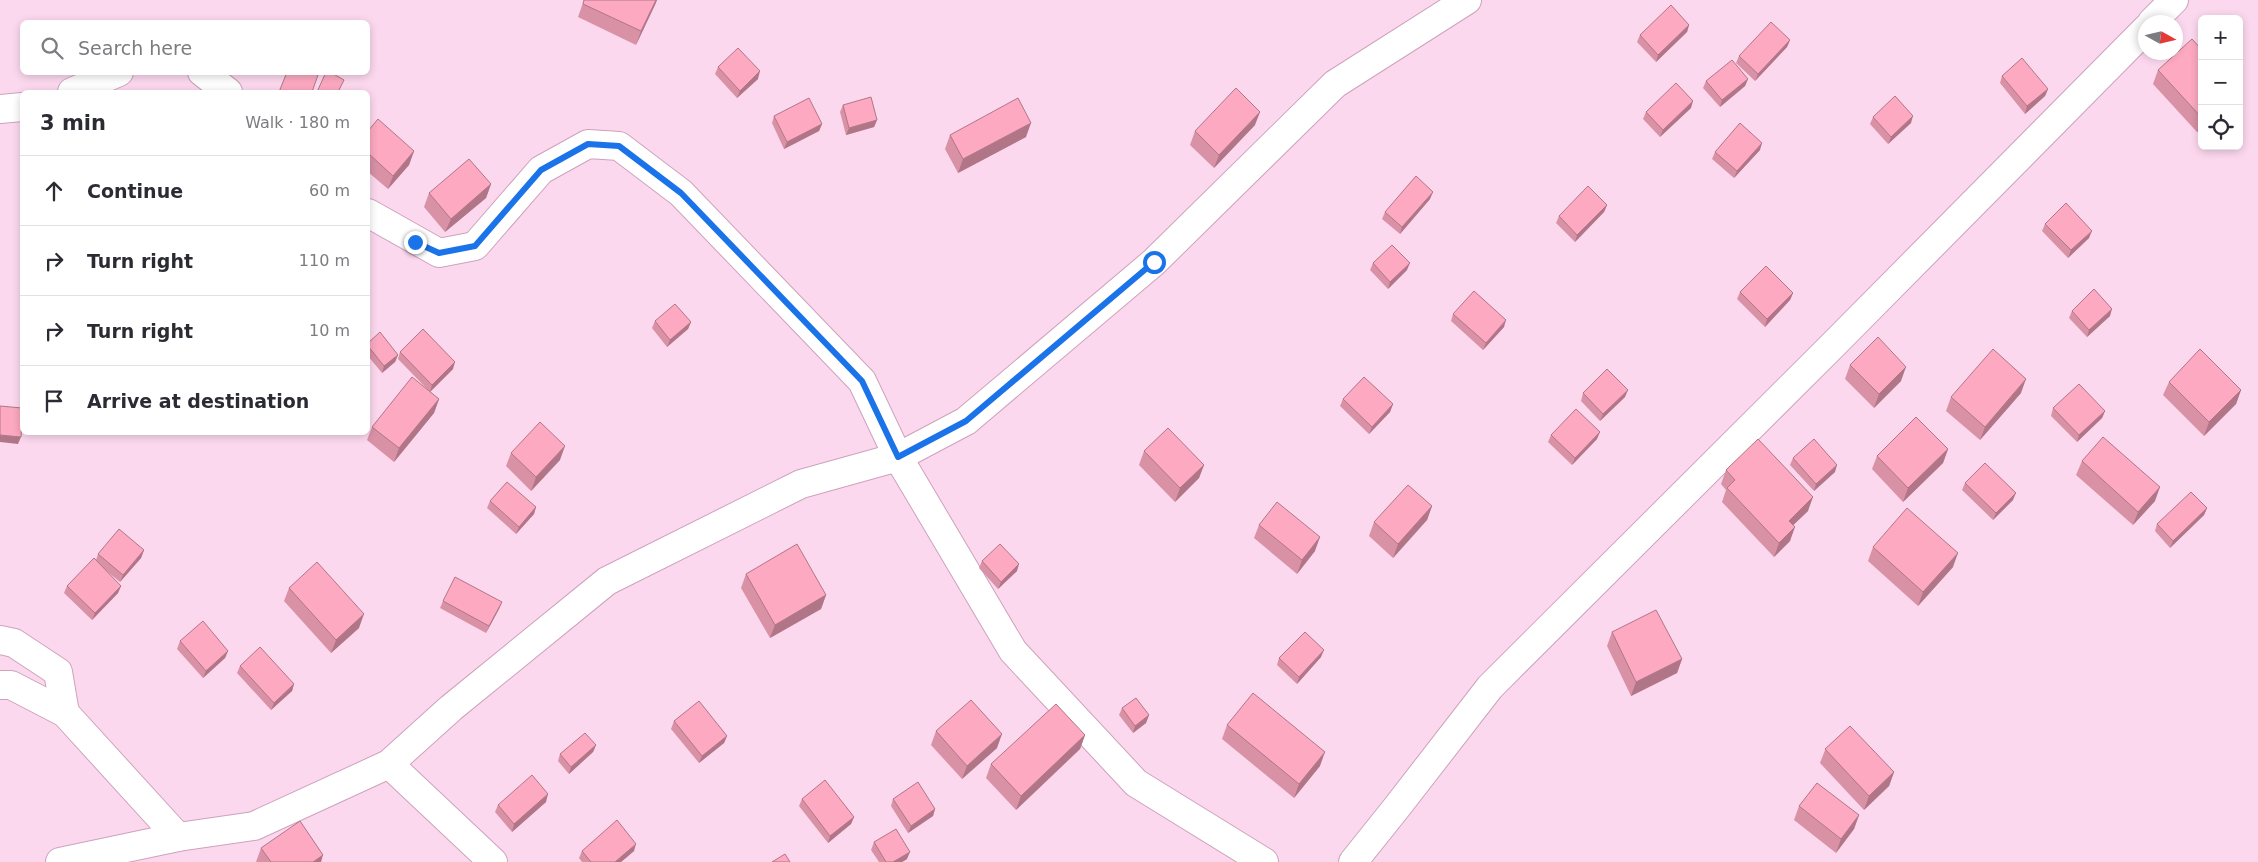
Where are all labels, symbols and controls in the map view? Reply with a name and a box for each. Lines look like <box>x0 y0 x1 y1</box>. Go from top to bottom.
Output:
north arrow <box>2138 15 2183 60</box>
map controls <box>2198 15 2243 150</box>
button: + <box>2198 15 2243 60</box>
search box <box>20 20 370 75</box>
icon: search <box>38 34 66 62</box>
text: Search here <box>78 37 192 59</box>
button: − <box>2198 60 2243 105</box>
button: locate <box>2198 105 2243 150</box>
text: 3 min <box>40 111 106 135</box>
text: Walk · 180 m <box>245 113 350 132</box>
icon: ahead <box>40 177 68 205</box>
text: Continue <box>87 180 183 202</box>
text: 60 m <box>309 181 350 200</box>
route end <box>404 231 427 254</box>
icon: right <box>40 247 68 275</box>
text: Turn right <box>87 250 193 272</box>
text: 110 m <box>299 251 350 270</box>
route start <box>1143 251 1166 274</box>
icon: right <box>40 317 68 345</box>
text: Turn right <box>87 320 193 342</box>
text: 10 m <box>309 321 350 340</box>
icon: arrive <box>40 387 68 415</box>
text: Arrive at destination <box>87 390 309 412</box>

